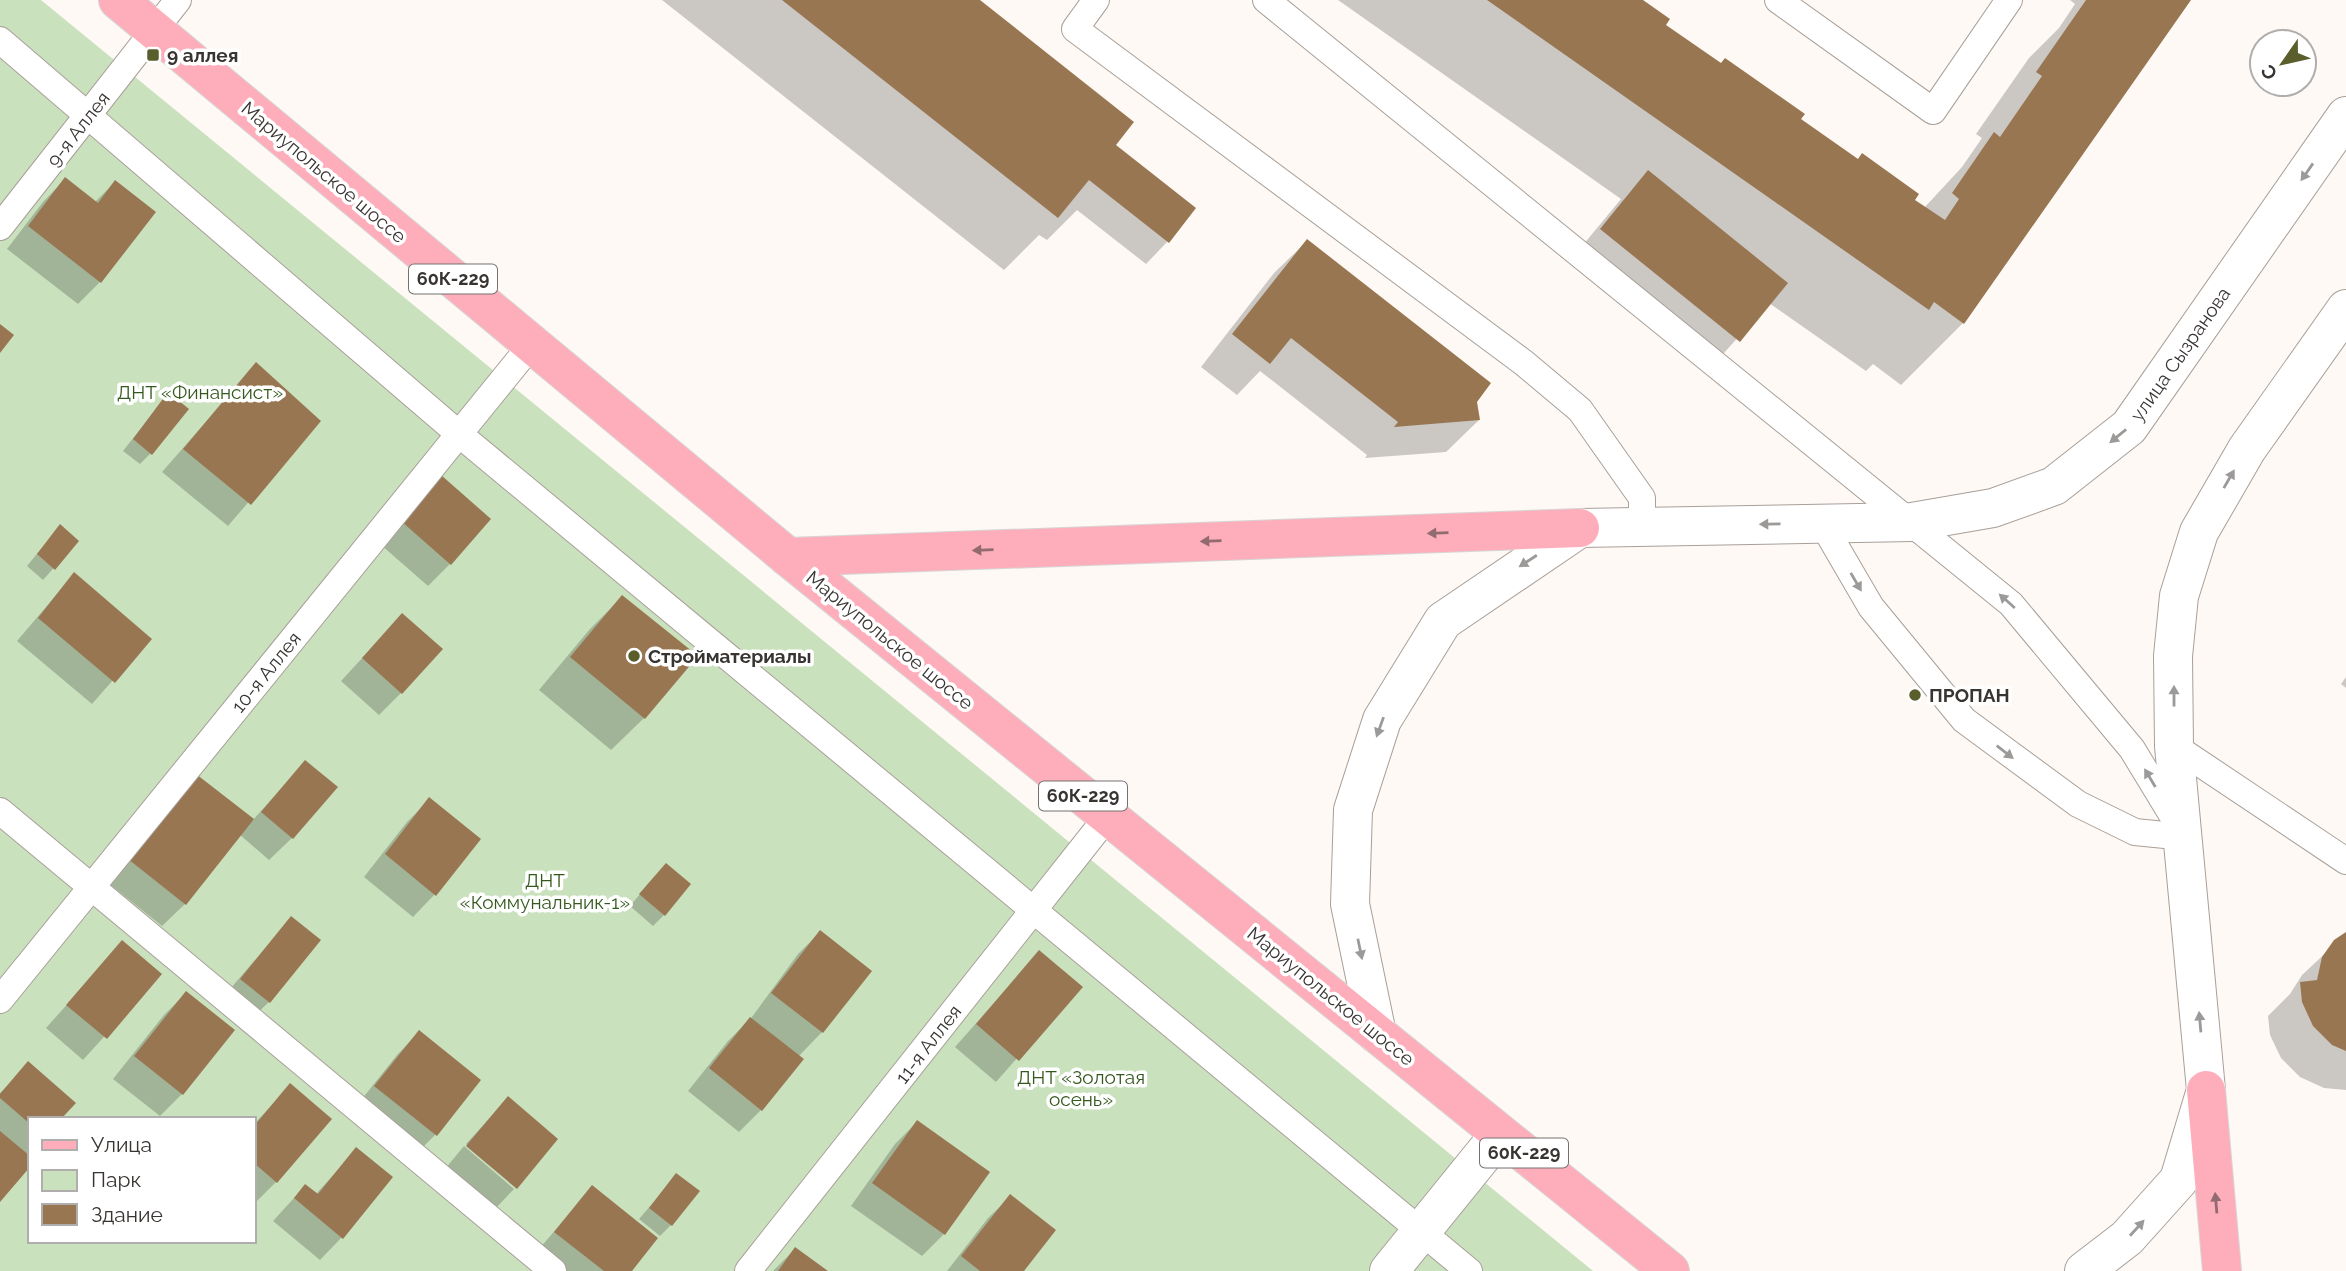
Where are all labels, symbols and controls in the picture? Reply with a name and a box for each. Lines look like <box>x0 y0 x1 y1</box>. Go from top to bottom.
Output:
north arrow <box>2248 28 2318 98</box>
place label: 9 аллея <box>167 44 238 66</box>
marker: 9 аллея <box>145 47 161 63</box>
text: С <box>2256 61 2282 84</box>
street label: 9-я Аллея <box>42 87 114 171</box>
street label: Мариупольское шоссе <box>237 97 411 247</box>
one-way arrow <box>2300 163 2314 181</box>
road number: 60К-229 <box>409 264 497 293</box>
street label: улица Сызранова <box>2126 283 2234 425</box>
park label: ДНТ «Финансист» <box>117 381 283 403</box>
one-way arrow <box>2109 428 2127 443</box>
one-way arrow <box>2223 470 2235 489</box>
one-way arrow <box>1759 518 1781 530</box>
one-way arrow <box>1427 527 1449 539</box>
one-way arrow <box>1199 536 1221 547</box>
one-way arrow <box>972 544 994 555</box>
one-way arrow <box>1518 555 1538 568</box>
street label: Мариупольское шоссе <box>802 566 978 714</box>
one-way arrow <box>1850 572 1862 591</box>
one-way arrow <box>1999 594 2016 610</box>
street label: 10-я Аллея <box>227 627 305 717</box>
place label: Стройматериалы <box>648 645 812 667</box>
marker: Стройматериалы <box>626 648 642 664</box>
place label: ПРОПАН <box>1929 684 2010 706</box>
one-way arrow <box>2168 684 2179 706</box>
marker: ПРОПАН <box>1907 687 1923 703</box>
one-way arrow <box>1374 717 1385 738</box>
one-way arrow <box>1996 744 2013 759</box>
one-way arrow <box>2143 769 2156 788</box>
road number: 60К-229 <box>1039 782 1127 810</box>
park label: ДНТ «Коммунальник-1» <box>460 869 630 913</box>
street label: Мариупольское шоссе <box>1243 922 1419 1070</box>
one-way arrow <box>1354 938 1365 960</box>
street label: 11-я Аллея <box>891 1000 965 1088</box>
one-way arrow <box>2194 1011 2205 1033</box>
park label: ДНТ «Золотая осень» <box>1017 1066 1145 1110</box>
legend <box>28 1117 256 1243</box>
text: Улица <box>91 1132 152 1157</box>
road number: 60К-229 <box>1480 1138 1568 1168</box>
text: Парк <box>91 1167 141 1192</box>
one-way arrow <box>2210 1192 2221 1214</box>
text: Здание <box>91 1202 163 1227</box>
one-way arrow <box>2129 1219 2144 1236</box>

